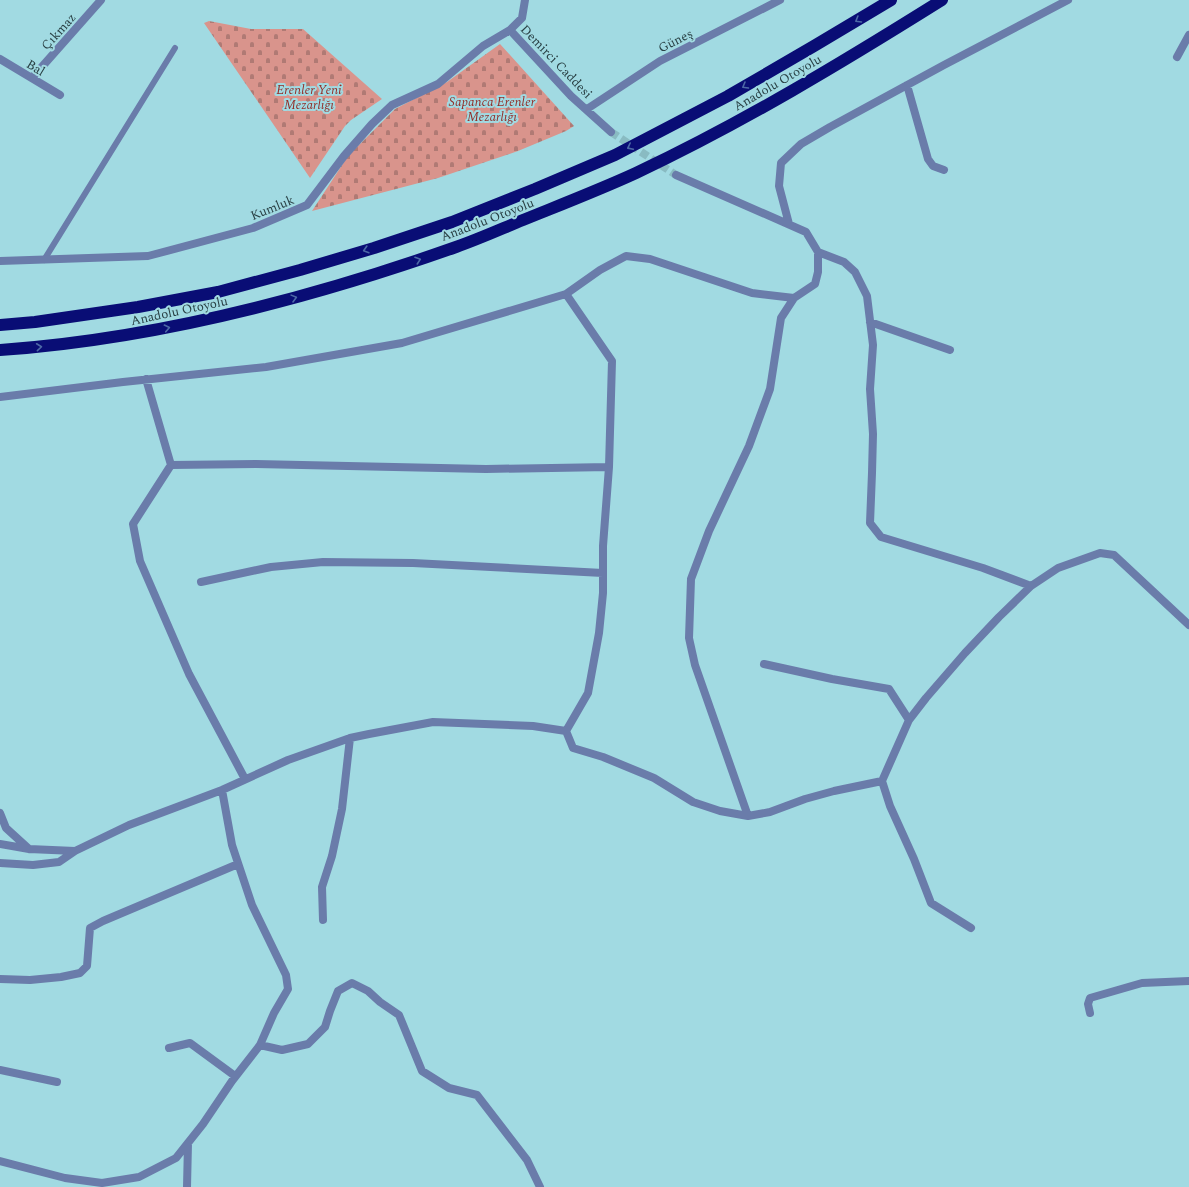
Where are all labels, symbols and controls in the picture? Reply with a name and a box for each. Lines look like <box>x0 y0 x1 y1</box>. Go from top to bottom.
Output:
street label: Çıkmaz <box>36 8 81 55</box>
one-way arrow <box>855 16 862 23</box>
street label: Demirci Caddesi <box>516 20 597 103</box>
street label: Güneş <box>655 24 696 58</box>
street label: Anadolu Otoyolu <box>730 50 825 116</box>
street label: Bal <box>22 54 49 81</box>
park label: Erenler Yeni Mezarlığı <box>276 80 342 115</box>
one-way arrow <box>742 82 750 89</box>
park label: Sapanca Erenler Mezarlığı <box>449 92 536 127</box>
one-way arrow <box>627 142 635 149</box>
street label: Kumluk <box>247 190 297 226</box>
street label: Anadolu Otoyolu <box>438 193 537 247</box>
one-way arrow <box>363 245 370 254</box>
one-way arrow <box>414 256 421 265</box>
street label: Anadolu Otoyolu <box>129 291 230 331</box>
one-way arrow <box>291 294 297 302</box>
one-way arrow <box>164 324 171 332</box>
one-way arrow <box>36 343 42 352</box>

